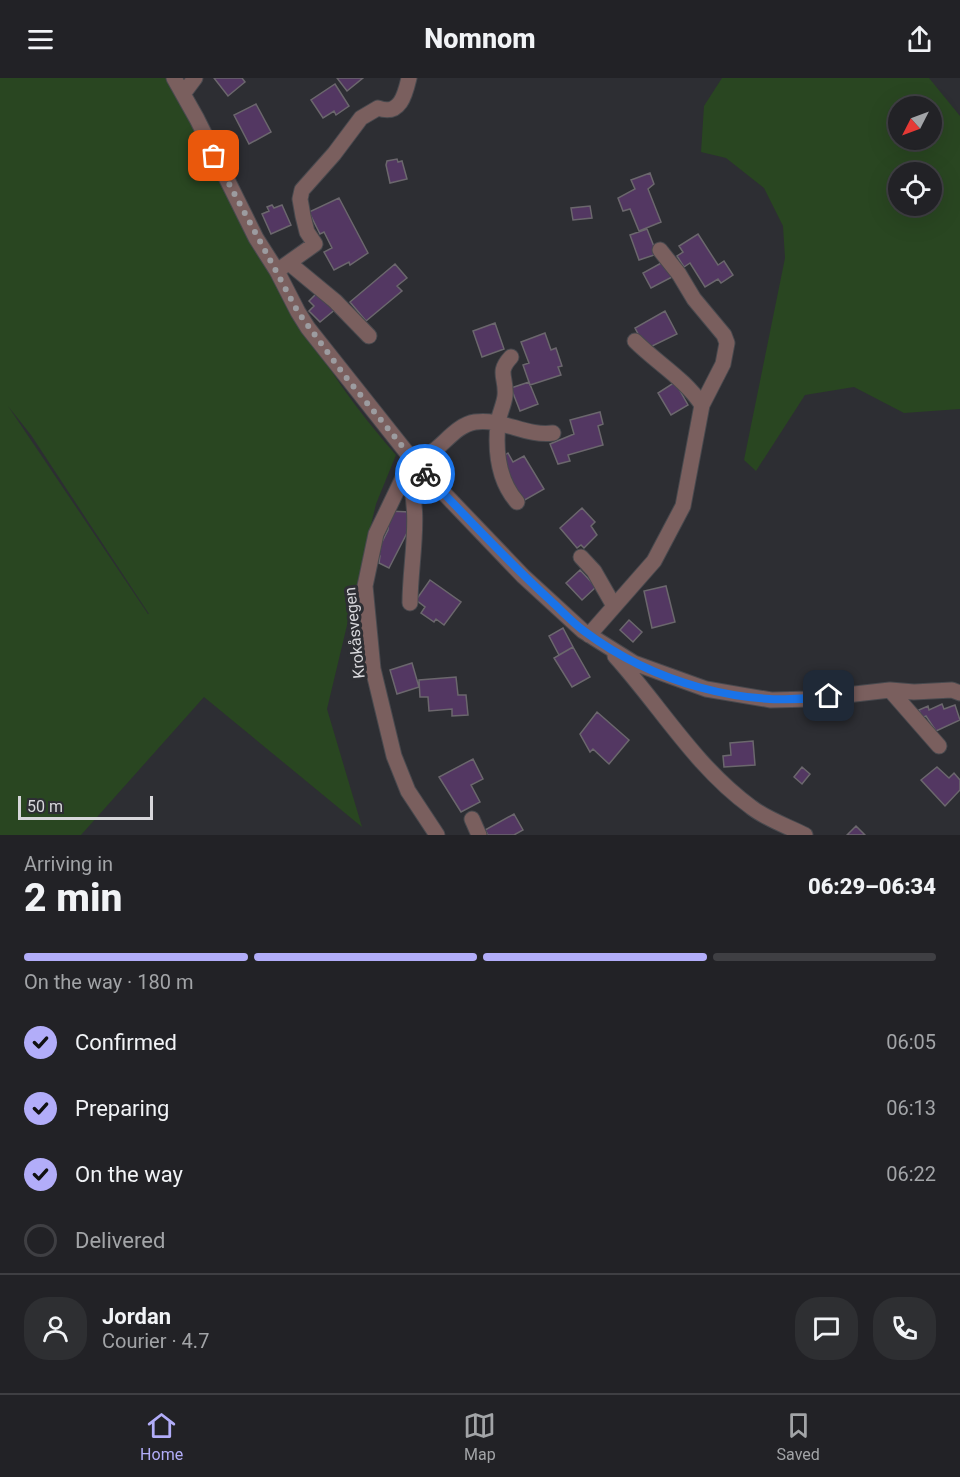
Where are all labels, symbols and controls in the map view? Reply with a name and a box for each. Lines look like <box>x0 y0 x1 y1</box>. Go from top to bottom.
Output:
icon: menu <box>24 23 57 56</box>
text: Nomnom <box>424 23 536 55</box>
icon: share <box>903 23 936 56</box>
north arrow <box>888 96 942 150</box>
map controls <box>888 96 942 216</box>
pin <box>188 130 239 181</box>
icon: bag <box>197 139 230 172</box>
button: locate <box>888 162 942 216</box>
courier <box>395 444 455 504</box>
icon: bike <box>409 458 442 491</box>
street label: Krokåsvegen <box>340 586 369 680</box>
pin <box>803 670 854 721</box>
icon: home <box>812 679 845 712</box>
scale bar <box>18 793 153 820</box>
text: 50 m <box>27 797 63 816</box>
text: Arriving in <box>24 852 113 876</box>
text: 06:29–06:34 <box>808 874 936 899</box>
text: 2 min <box>24 875 122 921</box>
text: On the way · 180 m <box>24 970 193 994</box>
icon: check <box>24 1026 57 1059</box>
text: Confirmed <box>75 1030 177 1055</box>
text: 06:05 <box>886 1030 936 1054</box>
icon: check <box>24 1092 57 1125</box>
text: Preparing <box>75 1096 169 1121</box>
text: 06:13 <box>886 1096 936 1120</box>
icon: check <box>24 1158 57 1191</box>
text: On the way <box>75 1162 183 1187</box>
text: 06:22 <box>886 1162 936 1186</box>
text: Delivered <box>75 1228 165 1253</box>
button: person <box>24 1297 87 1360</box>
button: chat <box>795 1297 858 1360</box>
button: phone <box>873 1297 936 1360</box>
text: Jordan <box>102 1304 171 1329</box>
text: Courier · 4.7 <box>102 1329 209 1353</box>
tab: Home <box>140 1409 183 1464</box>
tab: Map <box>463 1409 496 1464</box>
tab: Saved <box>777 1409 820 1464</box>

